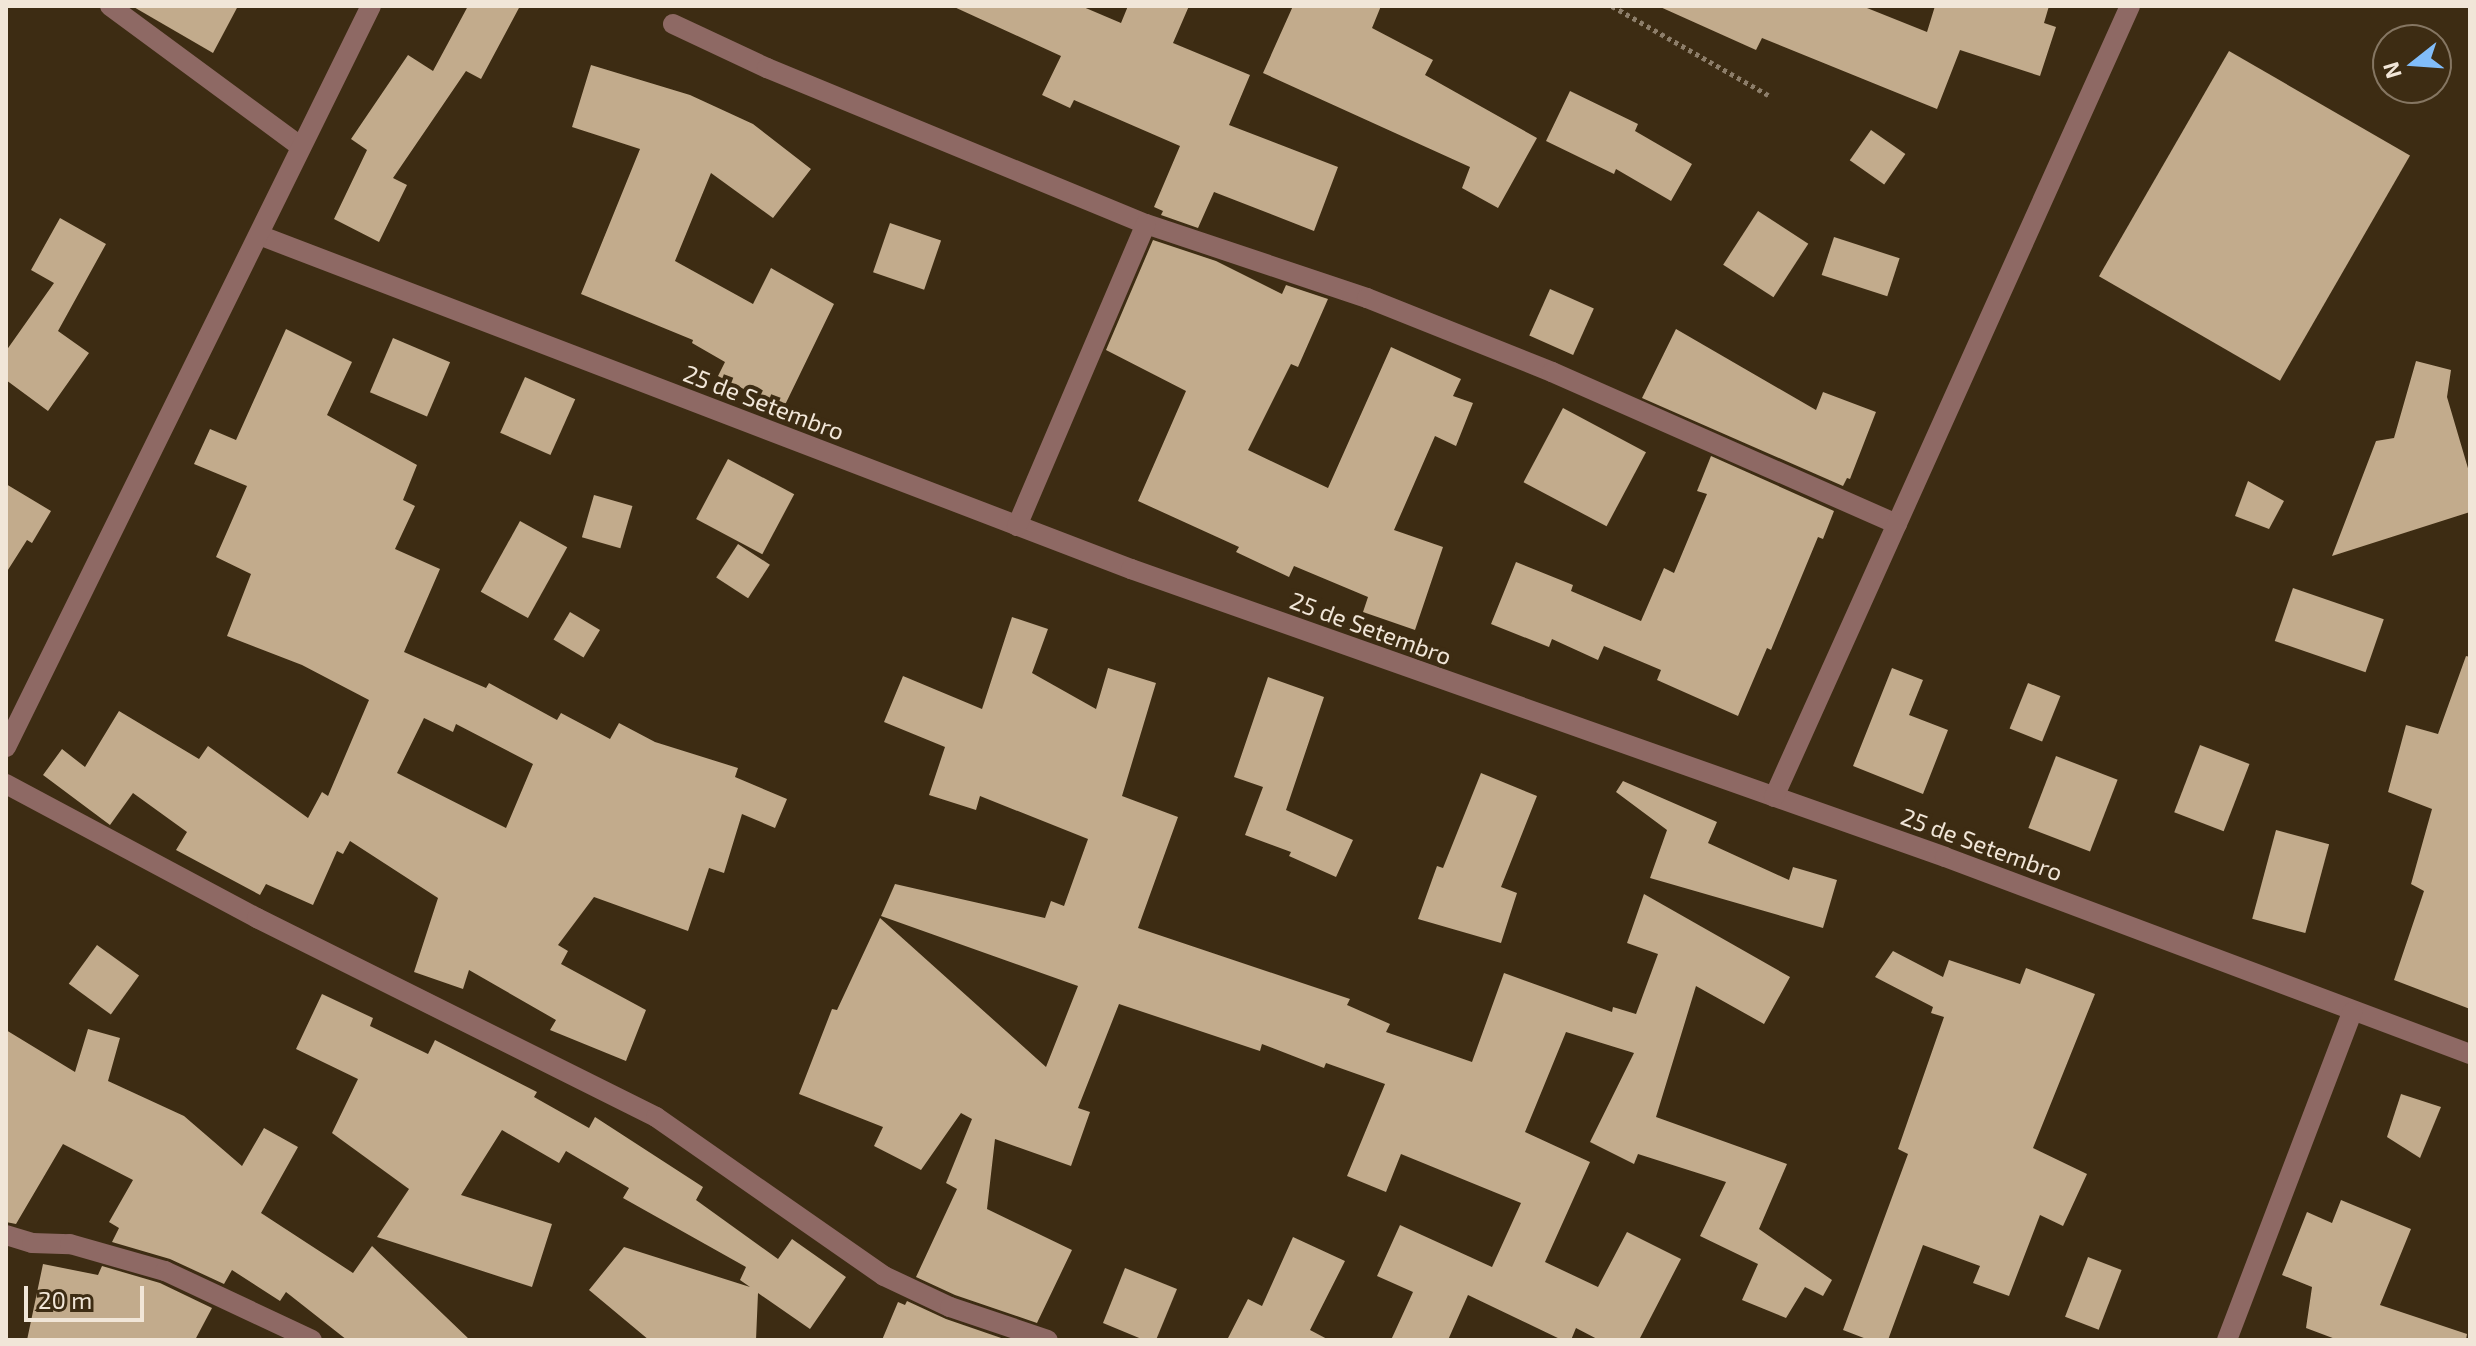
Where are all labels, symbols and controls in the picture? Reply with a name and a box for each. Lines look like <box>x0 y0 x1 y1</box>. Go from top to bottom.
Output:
north arrow <box>2372 24 2452 104</box>
text: N <box>2376 59 2406 82</box>
street label: 25 de Setembro <box>680 358 848 446</box>
street label: 25 de Setembro <box>1286 585 1456 671</box>
street label: 25 de Setembro <box>1897 801 2067 887</box>
scale bar <box>28 1270 148 1320</box>
text: 20 m <box>38 1285 92 1314</box>

